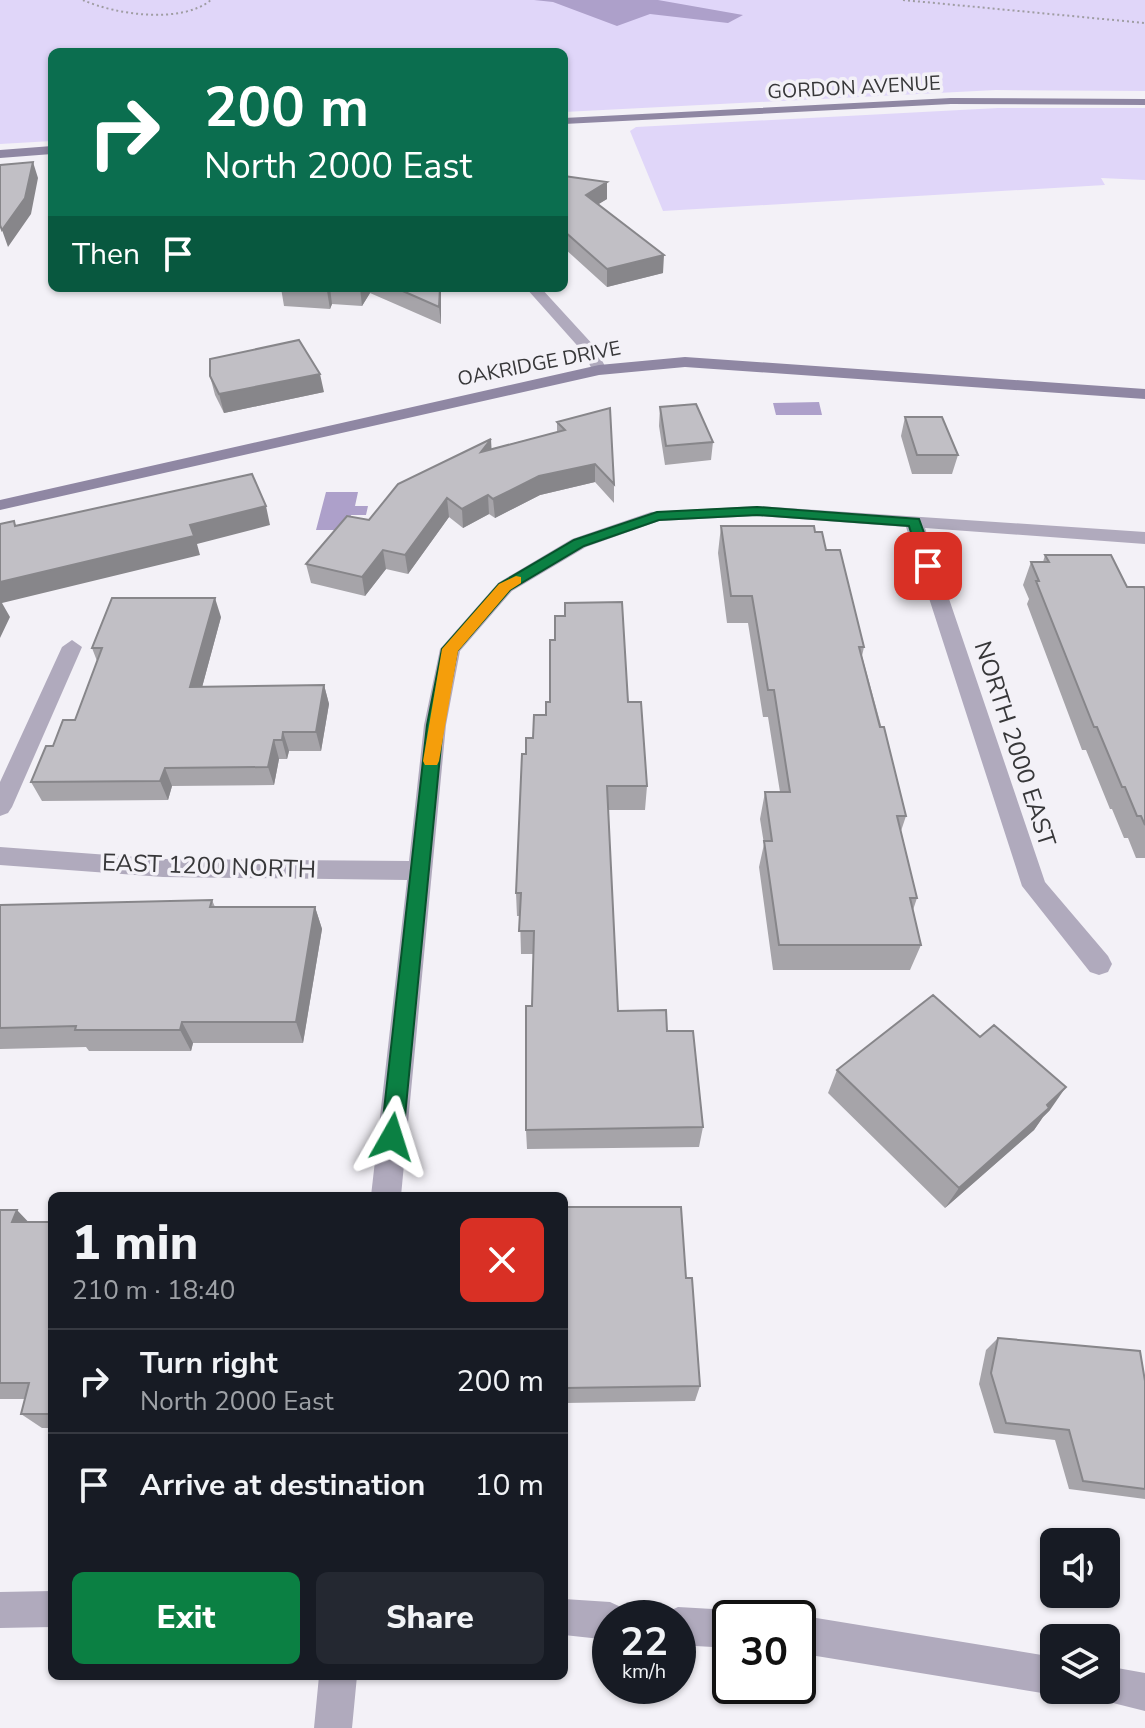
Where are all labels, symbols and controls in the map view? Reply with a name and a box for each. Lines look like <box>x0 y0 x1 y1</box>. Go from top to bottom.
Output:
text: 200 m <box>204 69 369 146</box>
street label: GORDON AVENUE <box>767 69 941 106</box>
icon: right <box>72 80 176 184</box>
text: North 2000 East <box>204 142 472 191</box>
icon: arrive <box>156 232 200 276</box>
text: Then <box>72 234 140 275</box>
street label: OAKRIDGE DRIVE <box>455 334 623 393</box>
pin <box>894 532 962 600</box>
icon: arrive <box>906 544 950 588</box>
street label: NORTH 2000 EAST <box>967 637 1063 851</box>
street label: EAST 1200 NORTH <box>101 846 317 886</box>
position arrow <box>350 1095 434 1179</box>
text: 1 min <box>72 1210 198 1276</box>
button: close <box>460 1218 544 1302</box>
text: 210 m · 18:40 <box>72 1273 235 1308</box>
text: Turn right <box>140 1343 278 1384</box>
icon: right <box>72 1359 116 1403</box>
text: 200 m <box>457 1361 544 1402</box>
text: North 2000 East <box>140 1384 334 1419</box>
icon: arrive <box>72 1463 116 1507</box>
text: Arrive at destination <box>140 1465 425 1506</box>
text: 10 m <box>475 1465 544 1506</box>
map controls <box>1040 1528 1120 1704</box>
button: sound <box>1040 1528 1120 1608</box>
button: Exit <box>72 1572 300 1664</box>
button: Share <box>316 1572 544 1664</box>
speed limit sign: 30 <box>712 1600 816 1704</box>
text: 22 <box>620 1615 668 1669</box>
button: layers <box>1040 1624 1120 1704</box>
text: km/h <box>622 1658 666 1685</box>

